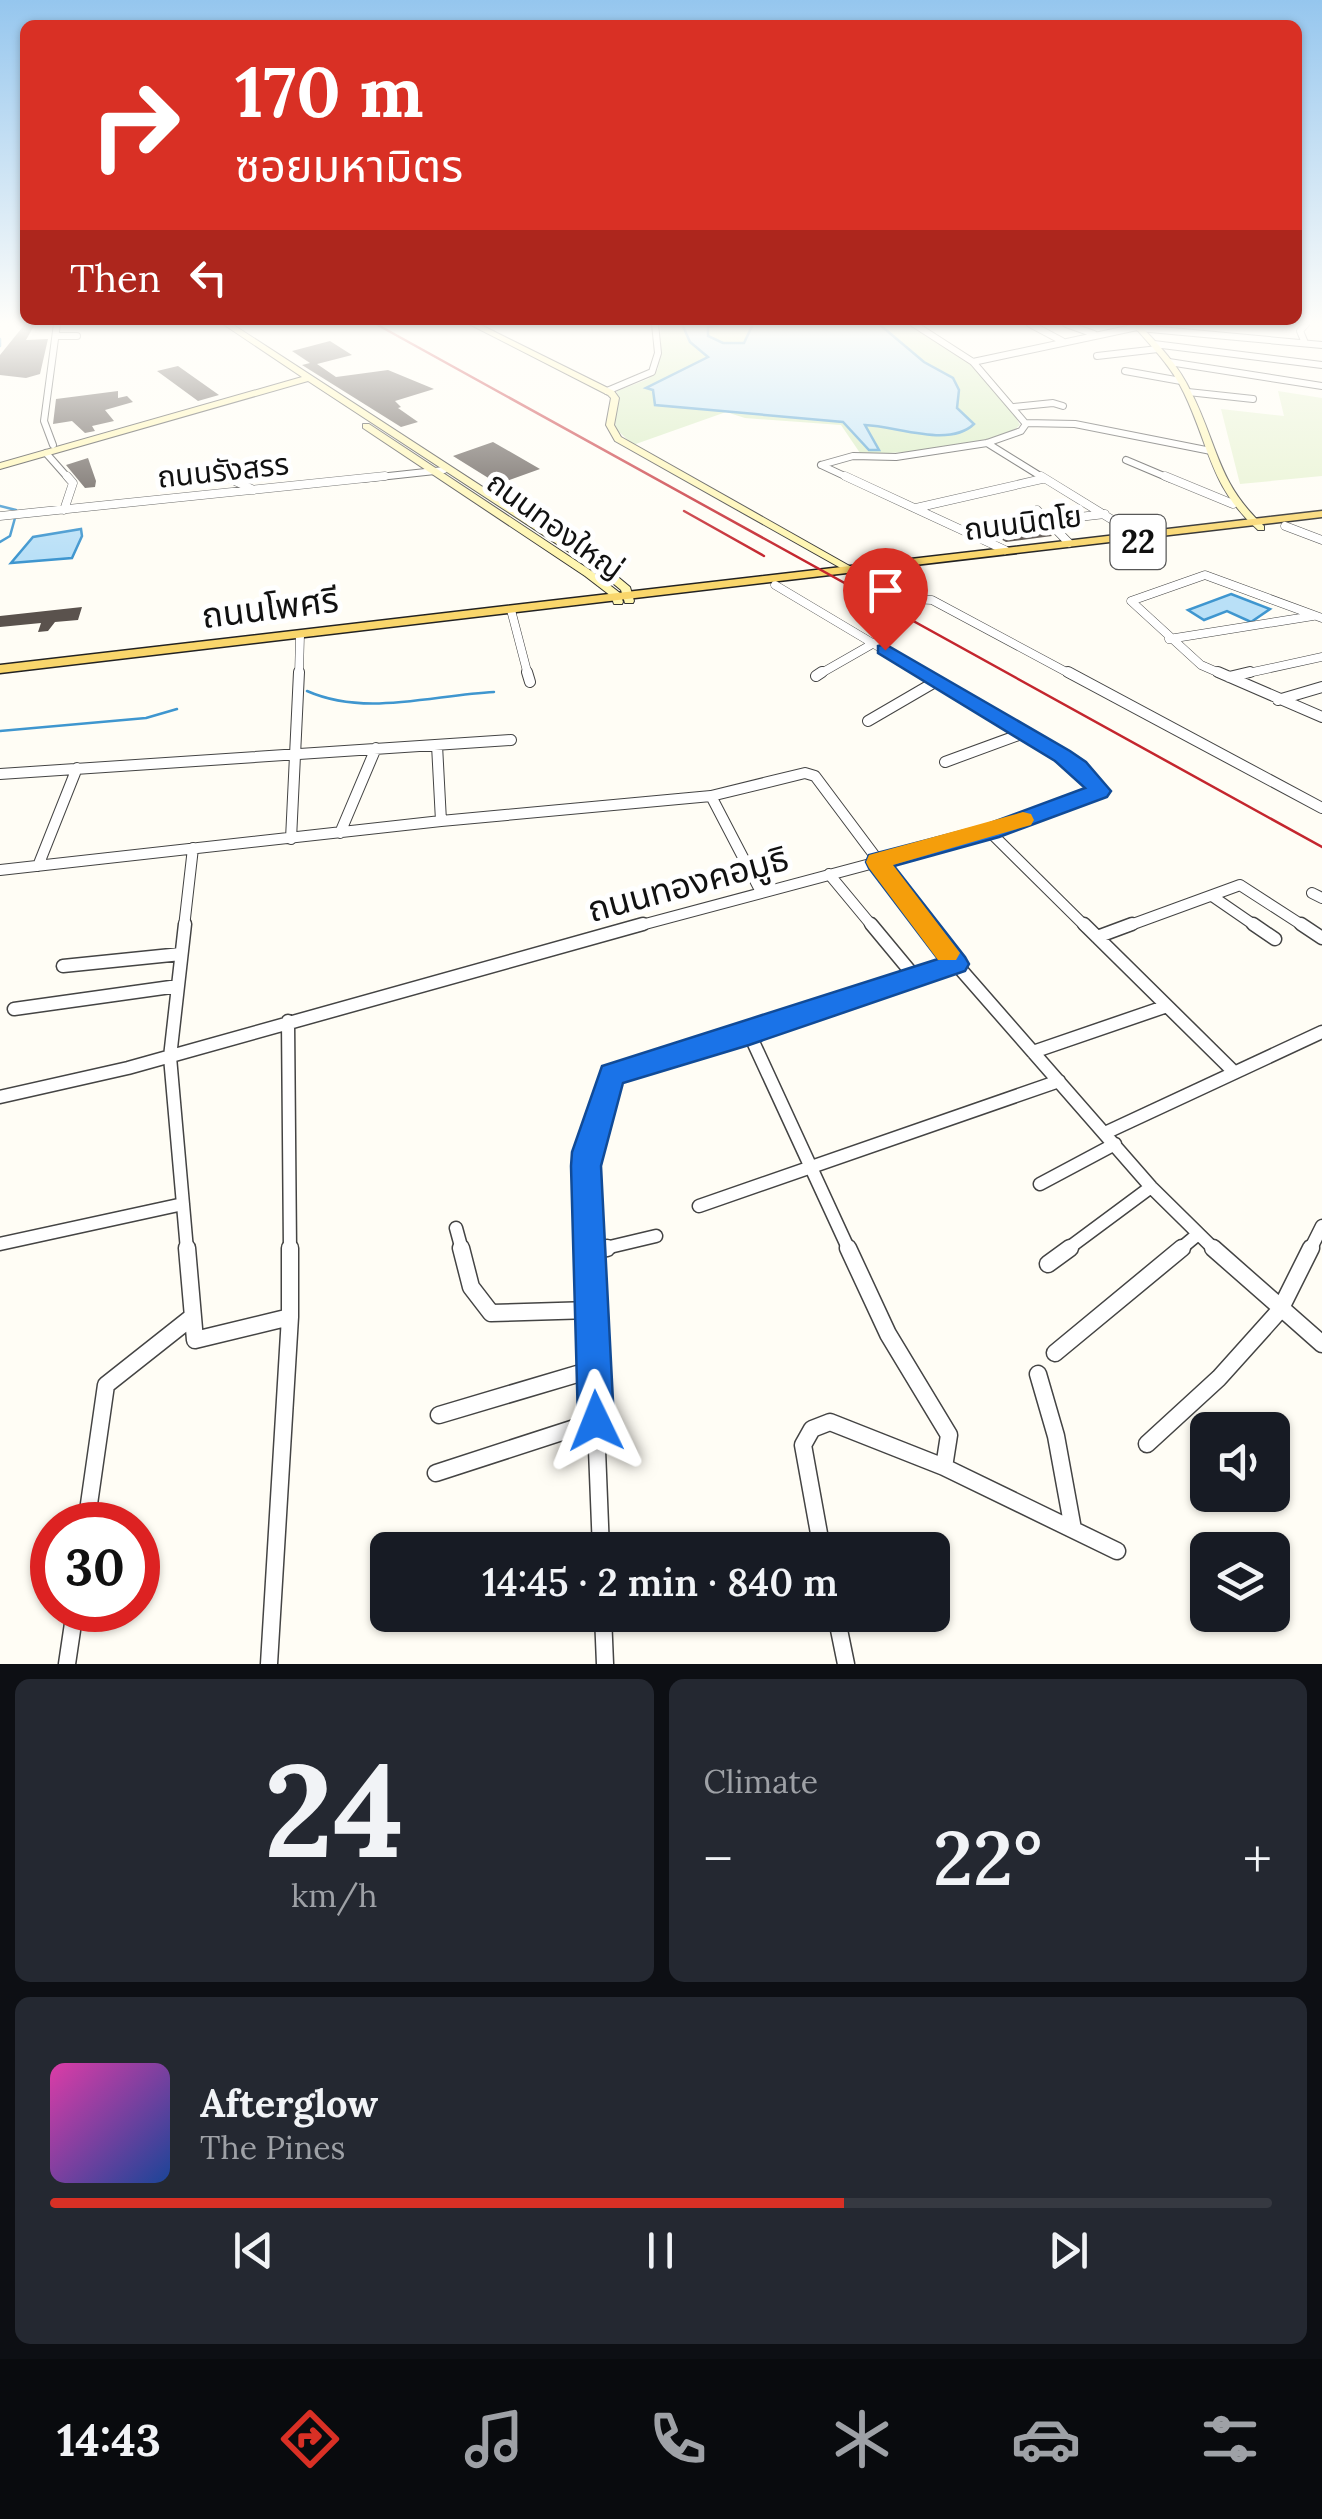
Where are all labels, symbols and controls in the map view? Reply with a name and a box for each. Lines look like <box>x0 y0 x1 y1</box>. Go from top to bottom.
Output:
text: 170 m <box>235 47 424 136</box>
icon: right <box>70 60 200 190</box>
text: ซอยมหามิตร <box>235 137 463 194</box>
icon: left <box>181 250 236 305</box>
text: Then <box>70 254 161 302</box>
street label: ถนนรังสรร <box>155 444 291 496</box>
street label: ถนนทองใหญ่ <box>480 463 631 588</box>
street label: ถนนนิตโย <box>962 496 1084 548</box>
road number: 22 <box>1110 515 1166 569</box>
pin <box>843 548 928 651</box>
icon: arrive <box>858 563 913 618</box>
street label: ถนนโพศรี <box>199 577 341 638</box>
street label: ถนนทองคอมูธิ <box>582 835 793 932</box>
position arrow <box>544 1369 648 1473</box>
map controls <box>1190 1412 1290 1632</box>
button: sound <box>1190 1412 1290 1512</box>
speed limit sign: 30 <box>30 1502 160 1632</box>
button: layers <box>1190 1532 1290 1632</box>
text: 14:45 · 2 min · 840 m <box>482 1558 838 1606</box>
text: 24 <box>264 1726 404 1893</box>
text: Climate <box>704 1761 818 1802</box>
text: 22° <box>933 1810 1042 1906</box>
text: − <box>704 1824 733 1894</box>
text: + <box>1243 1824 1272 1894</box>
text: km/h <box>291 1875 377 1916</box>
text: Afterglow <box>200 2079 378 2127</box>
text: The Pines <box>200 2127 345 2168</box>
icon: previous <box>226 2223 281 2278</box>
icon: pause <box>633 2223 688 2278</box>
icon: next <box>1041 2223 1096 2278</box>
icon: directions <box>275 2404 345 2474</box>
icon: music <box>459 2404 529 2474</box>
icon: phone <box>643 2404 713 2474</box>
icon: climate <box>827 2404 897 2474</box>
icon: car <box>1011 2404 1081 2474</box>
icon: filters <box>1195 2404 1265 2474</box>
text: 14:43 <box>57 2411 161 2468</box>

